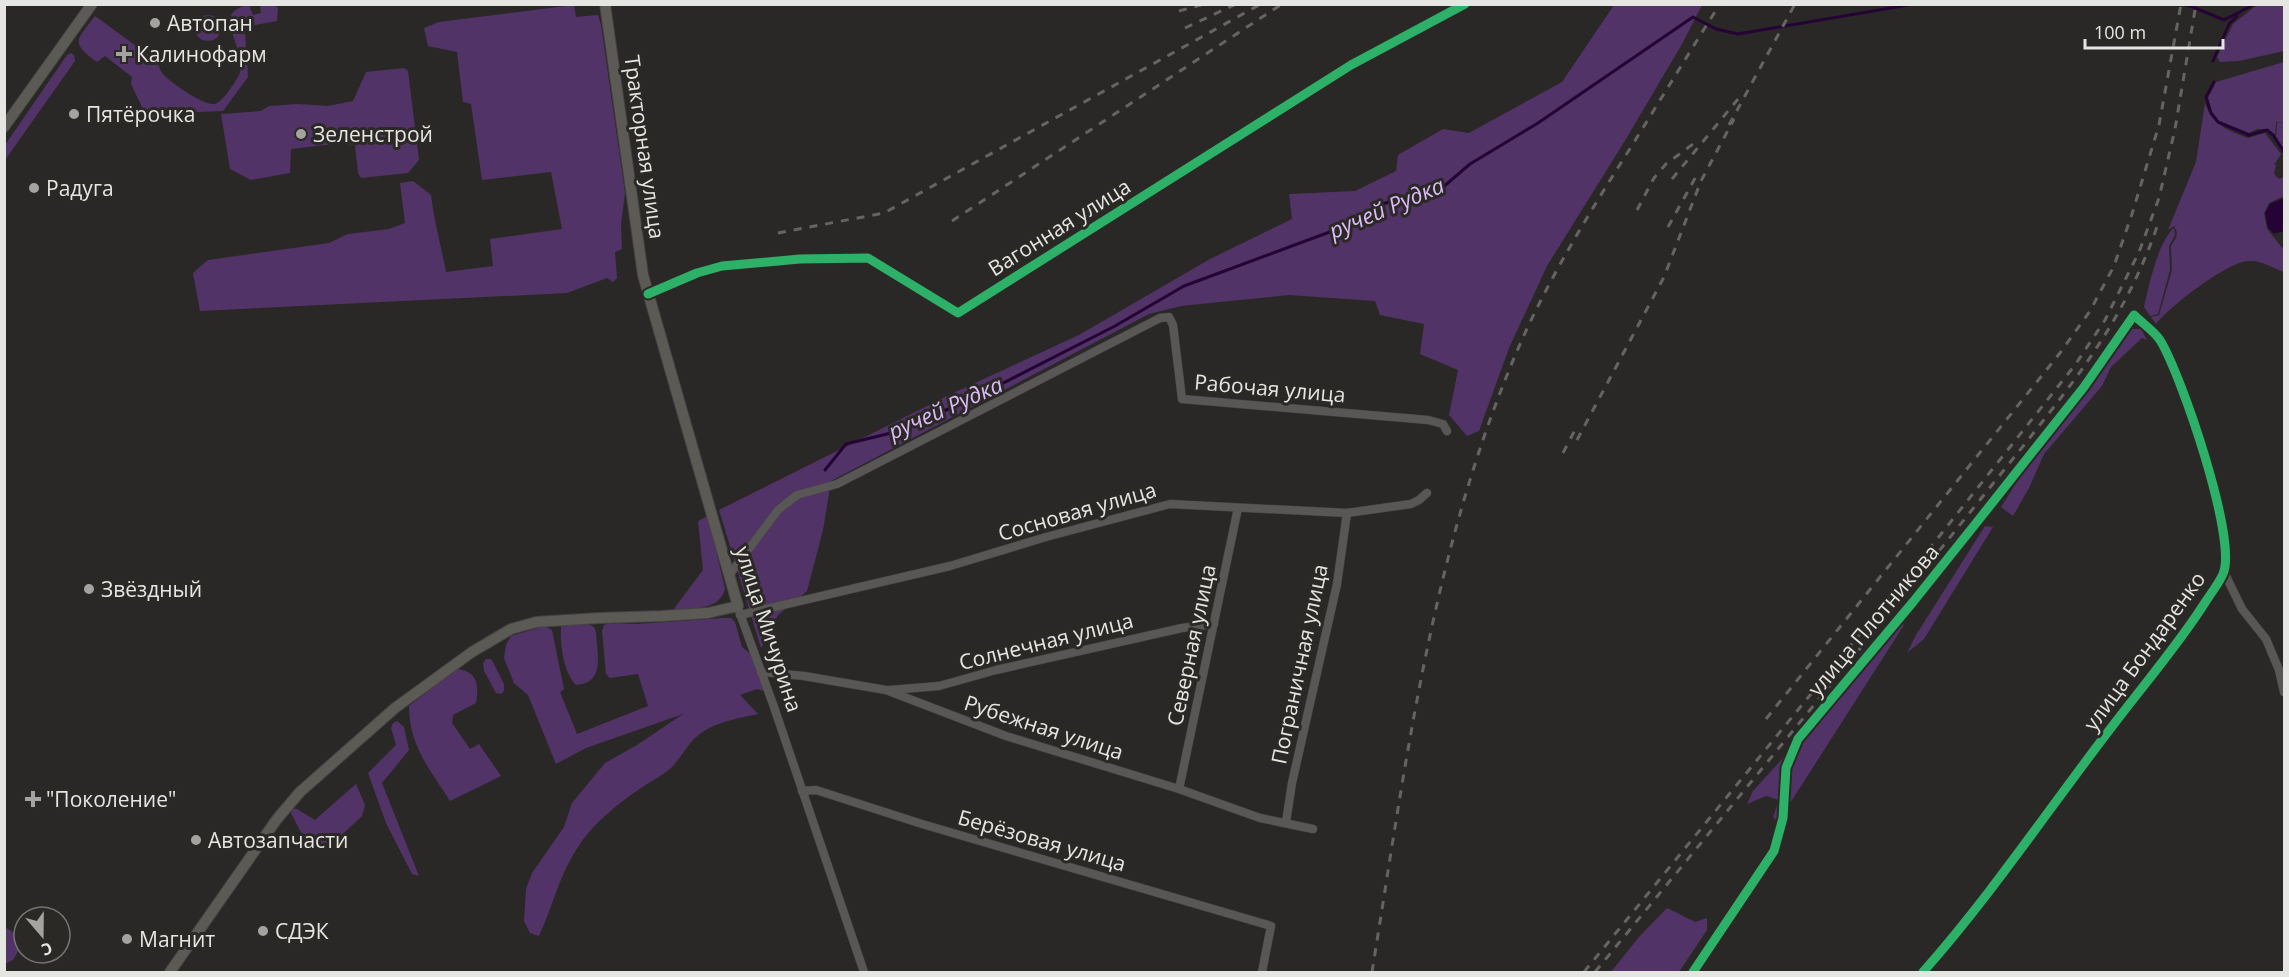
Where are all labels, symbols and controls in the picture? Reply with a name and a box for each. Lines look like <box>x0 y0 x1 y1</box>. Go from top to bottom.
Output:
place label: Автопан <box>167 9 253 37</box>
scale bar <box>2085 12 2223 50</box>
marker: Автопан <box>148 16 162 30</box>
text: 100 m <box>2094 20 2146 44</box>
place label: Калинофарм <box>136 40 267 68</box>
marker: Калинофарм <box>117 47 131 61</box>
street label: Тракторная улица <box>618 53 672 241</box>
place label: Пятёрочка <box>86 100 195 128</box>
marker: Пятёрочка <box>67 107 81 121</box>
place label: Зеленстрой <box>313 120 433 148</box>
marker: Зеленстрой <box>294 127 308 141</box>
water label: ручей Рудка <box>1323 169 1448 245</box>
street label: Вагонная улица <box>982 172 1136 282</box>
place label: Радуга <box>46 174 114 202</box>
marker: Радуга <box>27 181 41 195</box>
street label: Рабочая улица <box>1193 367 1347 409</box>
water label: ручей Рудка <box>882 368 1007 446</box>
street label: Сосновая улица <box>995 475 1159 547</box>
street label: улица Плотникова <box>1801 538 1945 702</box>
street label: улица Мичурина <box>729 542 809 716</box>
street label: Северная улица <box>1160 562 1222 728</box>
street label: Пограничная улица <box>1264 562 1334 766</box>
street label: улица Бондаренко <box>2077 566 2211 736</box>
place label: Звёздный <box>101 575 202 603</box>
marker: Звёздный <box>82 582 96 596</box>
street label: Солнечная улица <box>956 606 1136 676</box>
street label: Рубежная улица <box>961 688 1127 766</box>
place label: "Поколение" <box>46 785 176 813</box>
marker: "Поколение" <box>24 790 42 808</box>
street label: Берёзовая улица <box>955 803 1129 877</box>
place label: Автозапчасти <box>208 826 348 854</box>
marker: Автозапчасти <box>189 833 203 847</box>
north arrow <box>12 905 72 965</box>
place label: СДЭК <box>275 917 329 945</box>
marker: СДЭК <box>256 924 270 938</box>
place label: Магнит <box>139 925 215 953</box>
marker: Магнит <box>120 932 134 946</box>
text: С <box>39 937 56 961</box>

